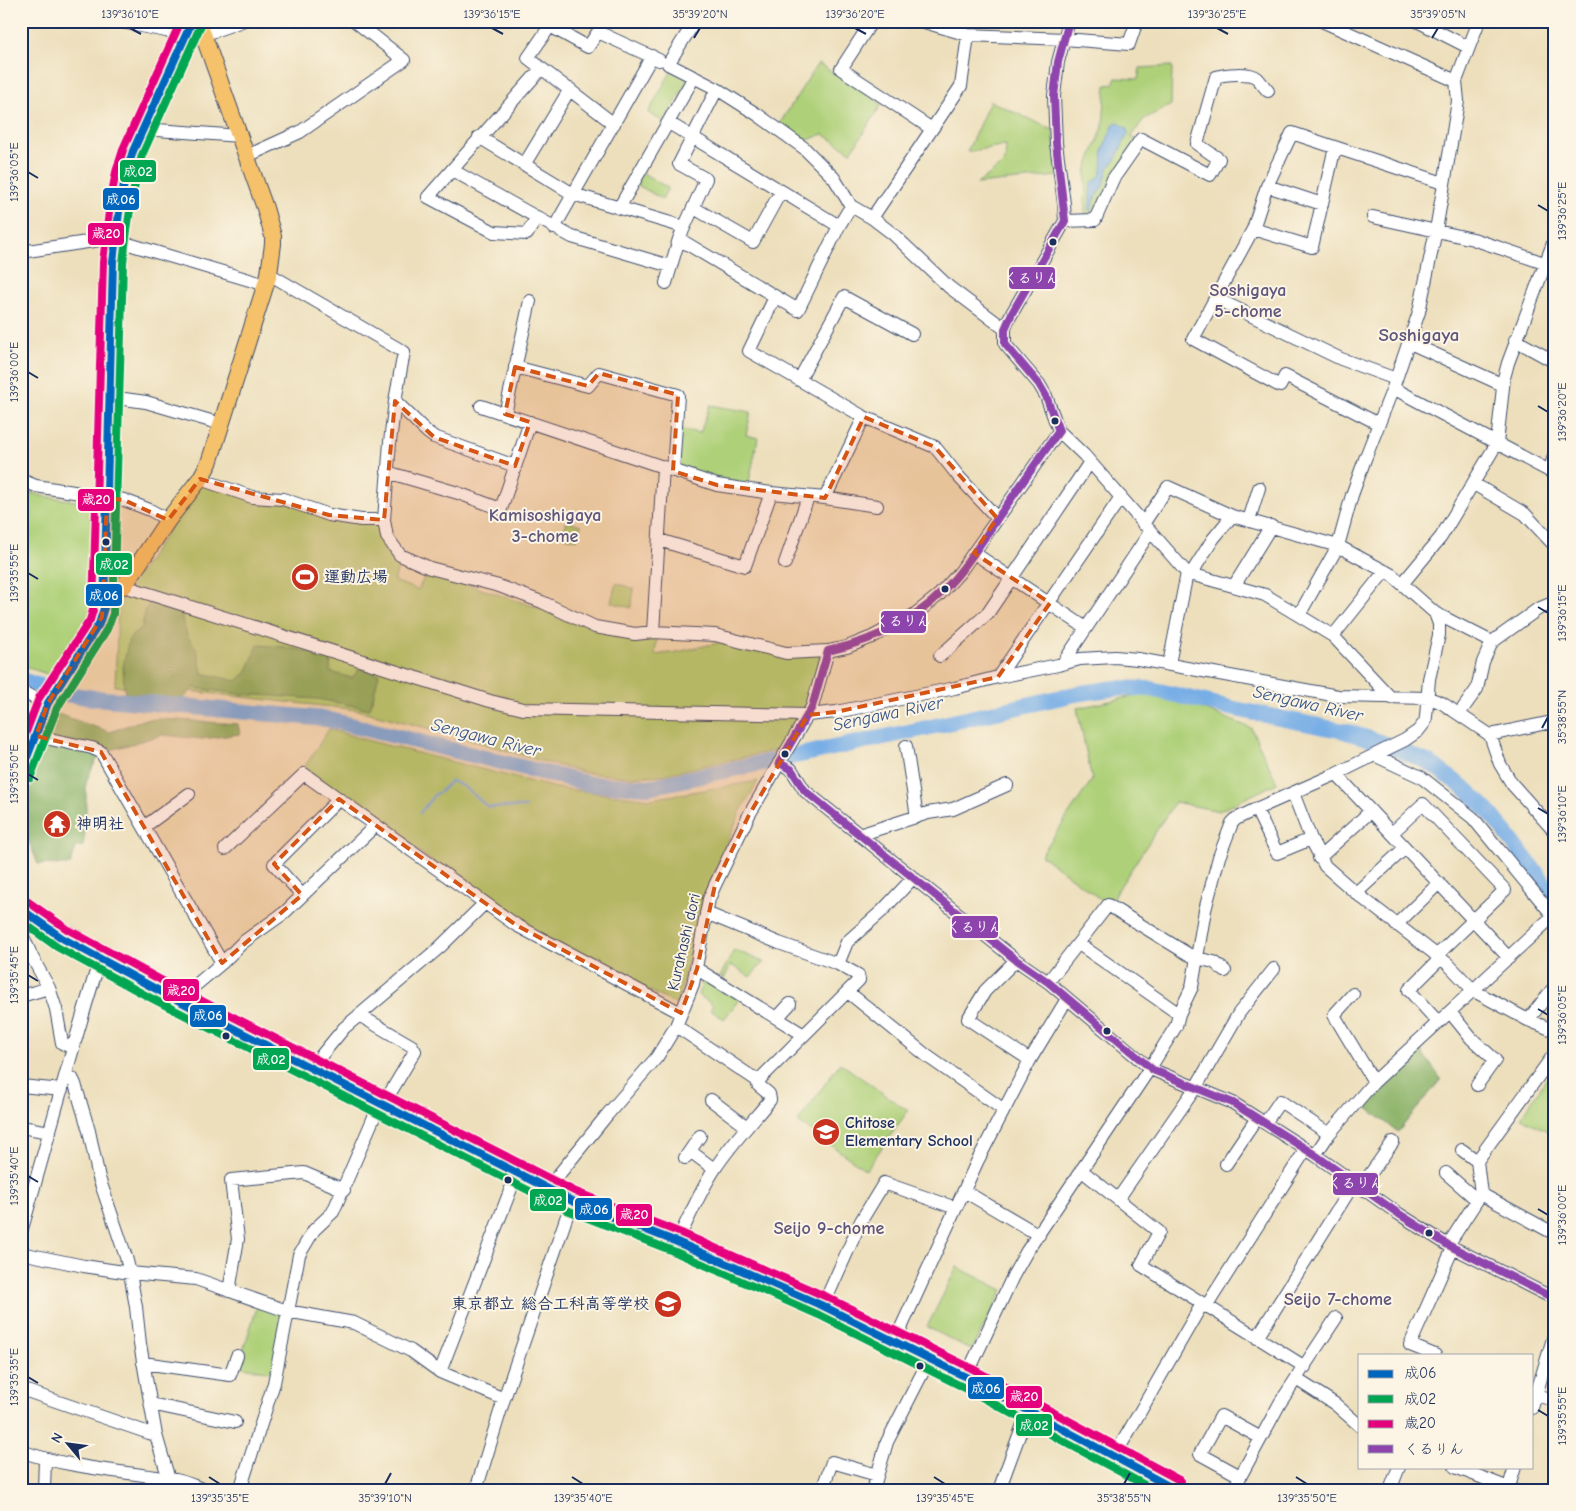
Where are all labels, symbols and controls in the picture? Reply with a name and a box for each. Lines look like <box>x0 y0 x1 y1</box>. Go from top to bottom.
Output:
text: 139°36'10"E <box>101 7 159 21</box>
text: 139°36'15"E <box>464 7 520 21</box>
text: 35°39'20"N <box>672 7 728 21</box>
text: 139°36'20"E <box>825 7 885 21</box>
text: 139°36'25"E <box>1188 7 1246 21</box>
text: 35°39'05"N <box>1410 7 1466 21</box>
text: 139°36'05"E <box>7 142 21 202</box>
line badge: 成02 <box>119 159 157 183</box>
text: 成02 <box>124 163 153 180</box>
text: 139°36'25"E <box>1555 182 1569 240</box>
line badge: 成06 <box>102 187 140 211</box>
text: 成06 <box>106 191 136 208</box>
line badge: 歳20 <box>87 222 125 246</box>
text: 歳20 <box>92 225 120 242</box>
unlabelled marker <box>1048 237 1058 247</box>
line badge: くるりん <box>1008 266 1056 290</box>
text: くるりん <box>1004 270 1060 287</box>
district label: Soshigaya 5-chome <box>1210 280 1286 322</box>
district label: Soshigaya <box>1378 324 1460 346</box>
text: 139°36'00"E <box>7 342 21 402</box>
text: 139°36'20"E <box>1555 382 1569 442</box>
unlabelled marker <box>1050 416 1060 426</box>
line badge: 歳20 <box>77 488 115 512</box>
text: 歳20 <box>82 491 110 508</box>
district label: Kamisoshigaya 3-chome <box>489 505 601 547</box>
unlabelled marker <box>101 537 111 547</box>
text: 139°35'55"E <box>7 544 21 602</box>
line badge: 成02 <box>95 552 133 576</box>
text: 成02 <box>100 556 129 573</box>
sports icon: 運動広場 <box>290 562 320 592</box>
place label: 運動広場 <box>324 568 388 586</box>
line badge: 成06 <box>85 583 123 607</box>
unlabelled marker <box>940 584 950 594</box>
text: 139°36'15"E <box>1555 585 1569 641</box>
text: 成06 <box>89 587 119 604</box>
line badge: くるりん <box>880 610 927 634</box>
text: くるりん <box>875 613 931 630</box>
water label: Sengawa River <box>1251 681 1366 727</box>
text: 35°38'55"N <box>1555 690 1569 744</box>
water label: Sengawa River <box>831 692 946 736</box>
water label: Sengawa River <box>429 714 544 762</box>
text: 139°35'50"E <box>7 744 21 804</box>
unlabelled marker <box>780 749 790 759</box>
text: 139°36'10"E <box>1555 785 1569 843</box>
temple icon: 神明社 <box>42 809 72 839</box>
place label: 神明社 <box>76 815 124 833</box>
street label: Kurahashi dori <box>664 892 704 992</box>
line badge: くるりん <box>951 915 999 939</box>
text: くるりん <box>947 919 1003 936</box>
text: 139°35'45"E <box>7 946 21 1004</box>
line badge: 歳20 <box>162 978 200 1002</box>
text: 歳20 <box>167 982 195 999</box>
text: 139°36'05"E <box>1555 985 1569 1045</box>
line badge: 成06 <box>189 1004 227 1028</box>
text: 成06 <box>193 1007 223 1024</box>
unlabelled marker <box>1102 1026 1112 1036</box>
unlabelled marker <box>221 1031 231 1041</box>
line badge: 成02 <box>252 1047 290 1071</box>
text: 成02 <box>257 1051 286 1068</box>
place label: Chitose Elementary School <box>845 1114 973 1150</box>
school or university icon: Chitose Elementary School <box>811 1117 841 1147</box>
text: 139°35'40"E <box>7 1147 21 1205</box>
line badge: くるりん <box>1332 1172 1379 1196</box>
unlabelled marker <box>503 1175 513 1185</box>
text: くるりん <box>1328 1175 1384 1192</box>
text: 139°36'00"E <box>1555 1185 1569 1245</box>
line badge: 成02 <box>529 1188 567 1212</box>
text: 成02 <box>534 1192 563 1209</box>
line badge: 成06 <box>574 1197 613 1221</box>
text: 成06 <box>579 1201 609 1218</box>
line badge: 歳20 <box>615 1203 653 1227</box>
text: 歳20 <box>620 1206 648 1223</box>
district label: Seijo 9-chome <box>774 1218 884 1239</box>
unlabelled marker <box>1424 1228 1434 1238</box>
school or university icon: 東京都立 総合工科高等学校 <box>653 1289 683 1319</box>
district label: Seijo 7-chome <box>1284 1289 1392 1310</box>
place label: 東京都立 総合工科高等学校 <box>451 1295 649 1313</box>
text: 139°35'35"E <box>7 1348 21 1406</box>
legend <box>1358 1354 1534 1468</box>
unlabelled marker <box>915 1361 925 1371</box>
text: 成06 <box>1404 1364 1436 1382</box>
line badge: 成06 <box>967 1376 1005 1400</box>
text: 成06 <box>971 1380 1001 1397</box>
line badge: 歳20 <box>1005 1385 1043 1409</box>
text: 139°35'55"E <box>1555 1387 1569 1445</box>
text: 歳20 <box>1010 1388 1038 1405</box>
text: 成02 <box>1404 1390 1436 1408</box>
line badge: 成02 <box>1015 1413 1053 1437</box>
text: 歳20 <box>1404 1414 1436 1432</box>
text: 成02 <box>1020 1417 1049 1434</box>
north arrow <box>42 1418 92 1468</box>
text: N <box>47 1430 67 1446</box>
text: くるりん <box>1404 1440 1464 1458</box>
text: 139°35'35"E <box>191 1491 249 1505</box>
text: 35°39'10"N <box>358 1491 412 1505</box>
text: 139°35'40"E <box>554 1491 612 1505</box>
text: 139°35'45"E <box>916 1491 974 1505</box>
text: 35°38'55"N <box>1097 1491 1151 1505</box>
text: 139°35'50"E <box>1277 1491 1337 1505</box>

